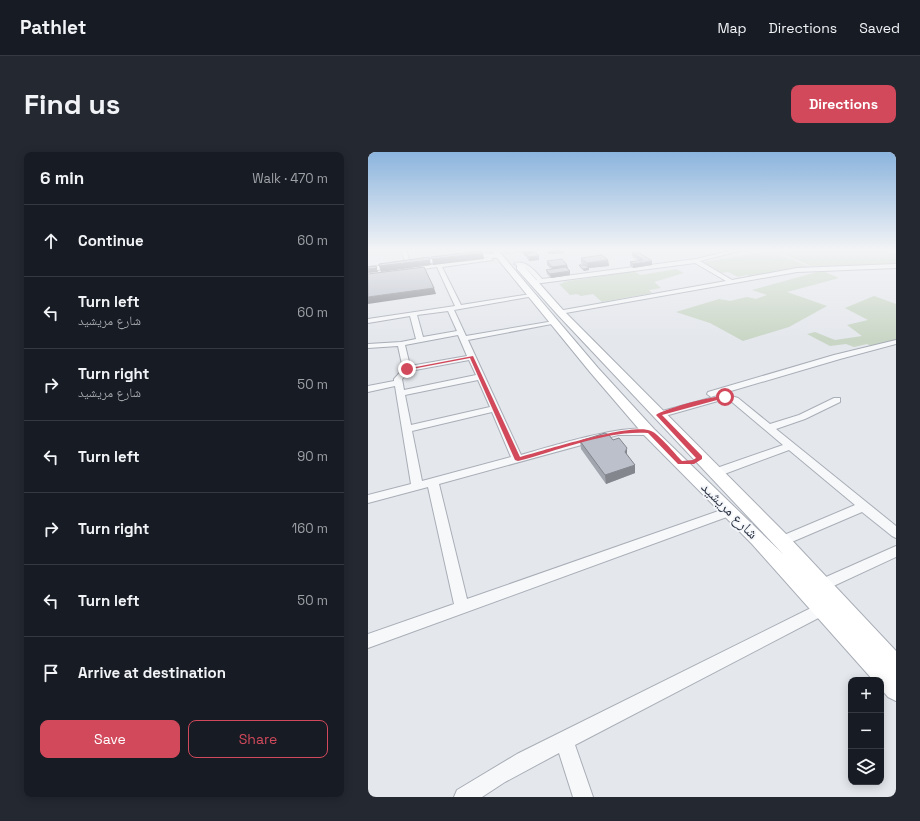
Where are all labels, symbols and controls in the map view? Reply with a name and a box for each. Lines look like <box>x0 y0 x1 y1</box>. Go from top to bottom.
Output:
text: Pathlet <box>20 15 86 40</box>
text: Map <box>717 19 747 37</box>
text: Directions <box>769 19 837 37</box>
text: Saved <box>859 19 900 37</box>
button: Directions <box>791 85 896 123</box>
text: Find us <box>24 86 121 122</box>
text: 6 min <box>40 167 84 189</box>
text: Walk · 470 m <box>252 170 328 187</box>
icon: ahead <box>40 230 62 252</box>
text: Continue <box>78 231 144 250</box>
text: 60 m <box>297 232 328 249</box>
text: Turn left <box>78 292 140 311</box>
icon: left <box>40 302 62 324</box>
text: 60 m <box>297 304 328 321</box>
text: شارع مريشيد <box>78 312 141 329</box>
route end <box>398 360 416 378</box>
text: Turn right <box>78 364 149 383</box>
icon: right <box>40 374 62 396</box>
text: 50 m <box>297 376 328 393</box>
text: شارع مريشيد <box>78 384 141 401</box>
route start <box>716 388 734 406</box>
icon: left <box>40 446 62 468</box>
text: Turn left <box>78 447 140 466</box>
text: 90 m <box>297 448 328 465</box>
street label: شارع مريشيد <box>697 478 763 543</box>
icon: right <box>40 518 62 540</box>
text: Turn right <box>78 519 149 538</box>
text: 160 m <box>292 520 328 537</box>
icon: left <box>40 590 62 612</box>
text: Turn left <box>78 591 140 610</box>
text: 50 m <box>297 592 328 609</box>
icon: arrive <box>40 662 62 684</box>
text: Arrive at destination <box>78 663 226 682</box>
map controls <box>848 677 884 785</box>
button: + <box>848 677 884 713</box>
button: − <box>848 713 884 749</box>
button: Save <box>40 720 180 758</box>
button: Share <box>188 720 328 758</box>
button: layers <box>848 749 884 785</box>

